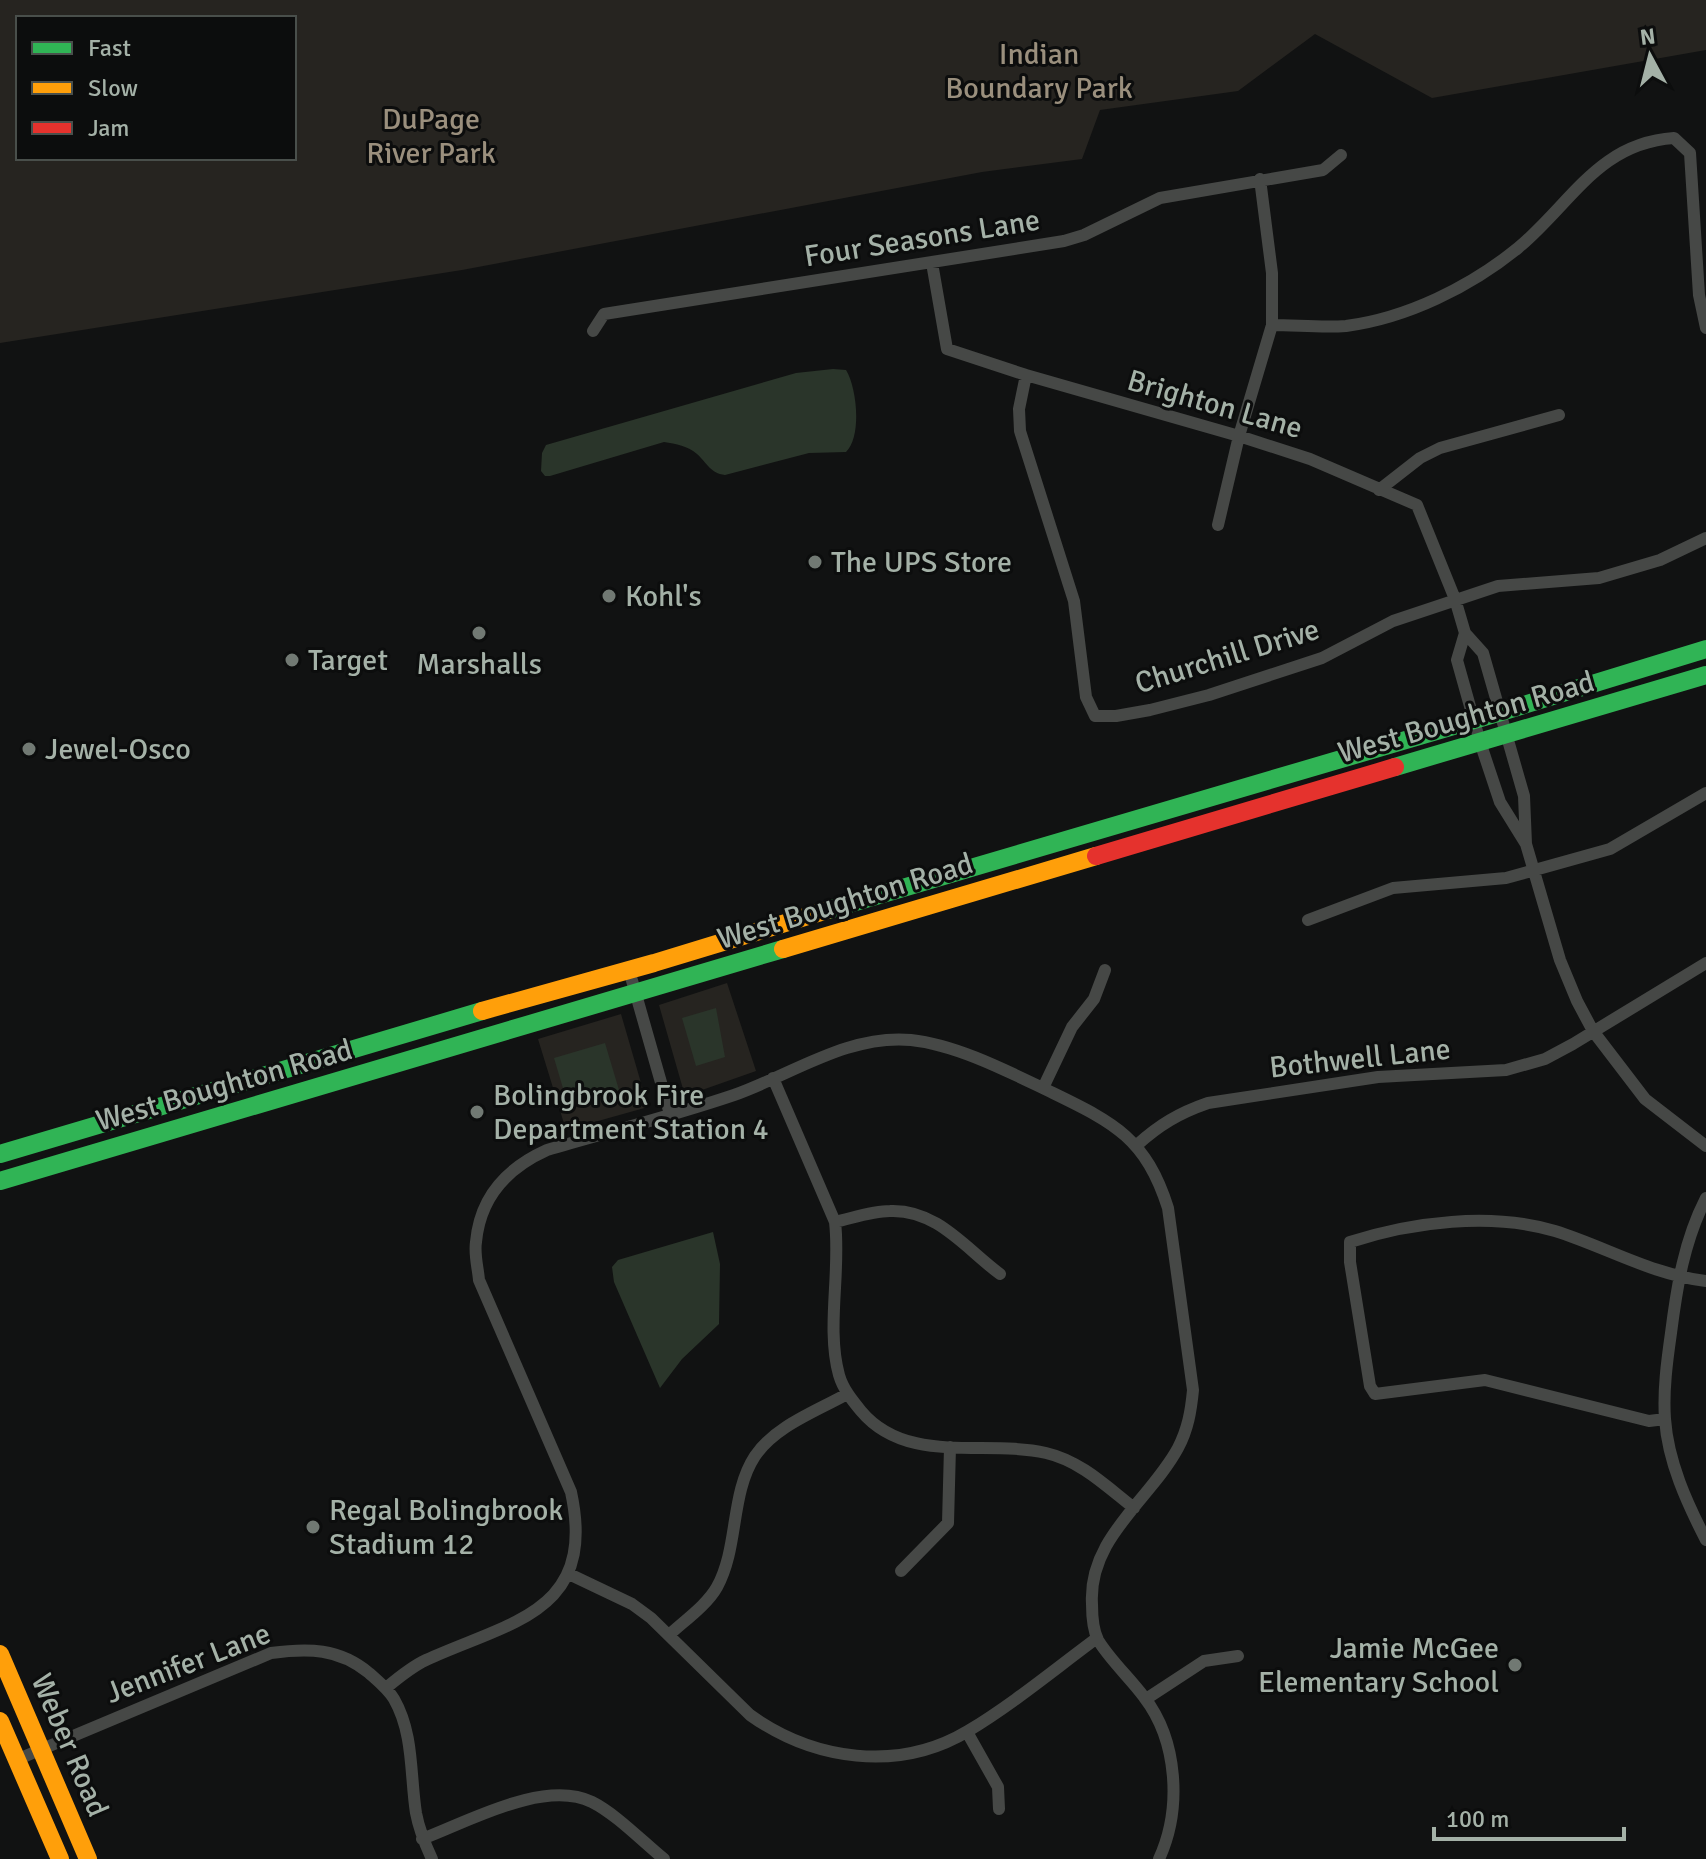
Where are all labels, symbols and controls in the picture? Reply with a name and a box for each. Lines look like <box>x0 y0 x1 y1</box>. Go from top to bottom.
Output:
legend <box>16 16 296 160</box>
north arrow <box>1610 16 1690 96</box>
text: N <box>1638 22 1657 51</box>
text: Fast <box>88 33 131 63</box>
park label: Indian Boundary Park <box>945 36 1133 107</box>
text: Slow <box>88 73 138 103</box>
park label: DuPage River Park <box>366 101 496 172</box>
text: Jam <box>88 113 129 143</box>
street label: Four Seasons Lane <box>802 202 1043 275</box>
street label: Brighton Lane <box>1123 362 1307 447</box>
place label: The UPS Store <box>831 544 1012 581</box>
marker: The UPS Store <box>806 553 824 571</box>
place label: Kohl's <box>625 578 702 615</box>
marker: Kohl's <box>600 587 618 605</box>
street label: Churchill Drive <box>1130 611 1324 702</box>
marker: Marshalls <box>470 624 488 642</box>
place label: Target <box>308 642 388 679</box>
place label: Marshalls <box>416 646 542 683</box>
marker: Target <box>283 651 301 669</box>
street label: West Boughton Road <box>1334 663 1599 772</box>
place label: Jewel-Osco <box>45 731 191 768</box>
marker: Jewel-Osco <box>20 740 38 758</box>
street label: West Boughton Road <box>713 845 977 958</box>
street label: West Boughton Road <box>92 1031 357 1140</box>
street label: Bothwell Lane <box>1268 1031 1452 1086</box>
place label: Bolingbrook Fire Department Station 4 <box>493 1077 769 1148</box>
marker: Bolingbrook Fire Department Station 4 <box>468 1103 486 1121</box>
place label: Regal Bolingbrook Stadium 12 <box>329 1492 563 1563</box>
marker: Regal Bolingbrook Stadium 12 <box>304 1518 322 1536</box>
street label: Jennifer Lane <box>101 1615 276 1712</box>
place label: Jamie McGee Elementary School <box>1258 1630 1499 1701</box>
marker: Jamie McGee Elementary School <box>1506 1656 1524 1674</box>
street label: Weber Road <box>23 1668 116 1822</box>
scale bar <box>1434 1791 1624 1841</box>
text: 100 m <box>1446 1804 1509 1834</box>

